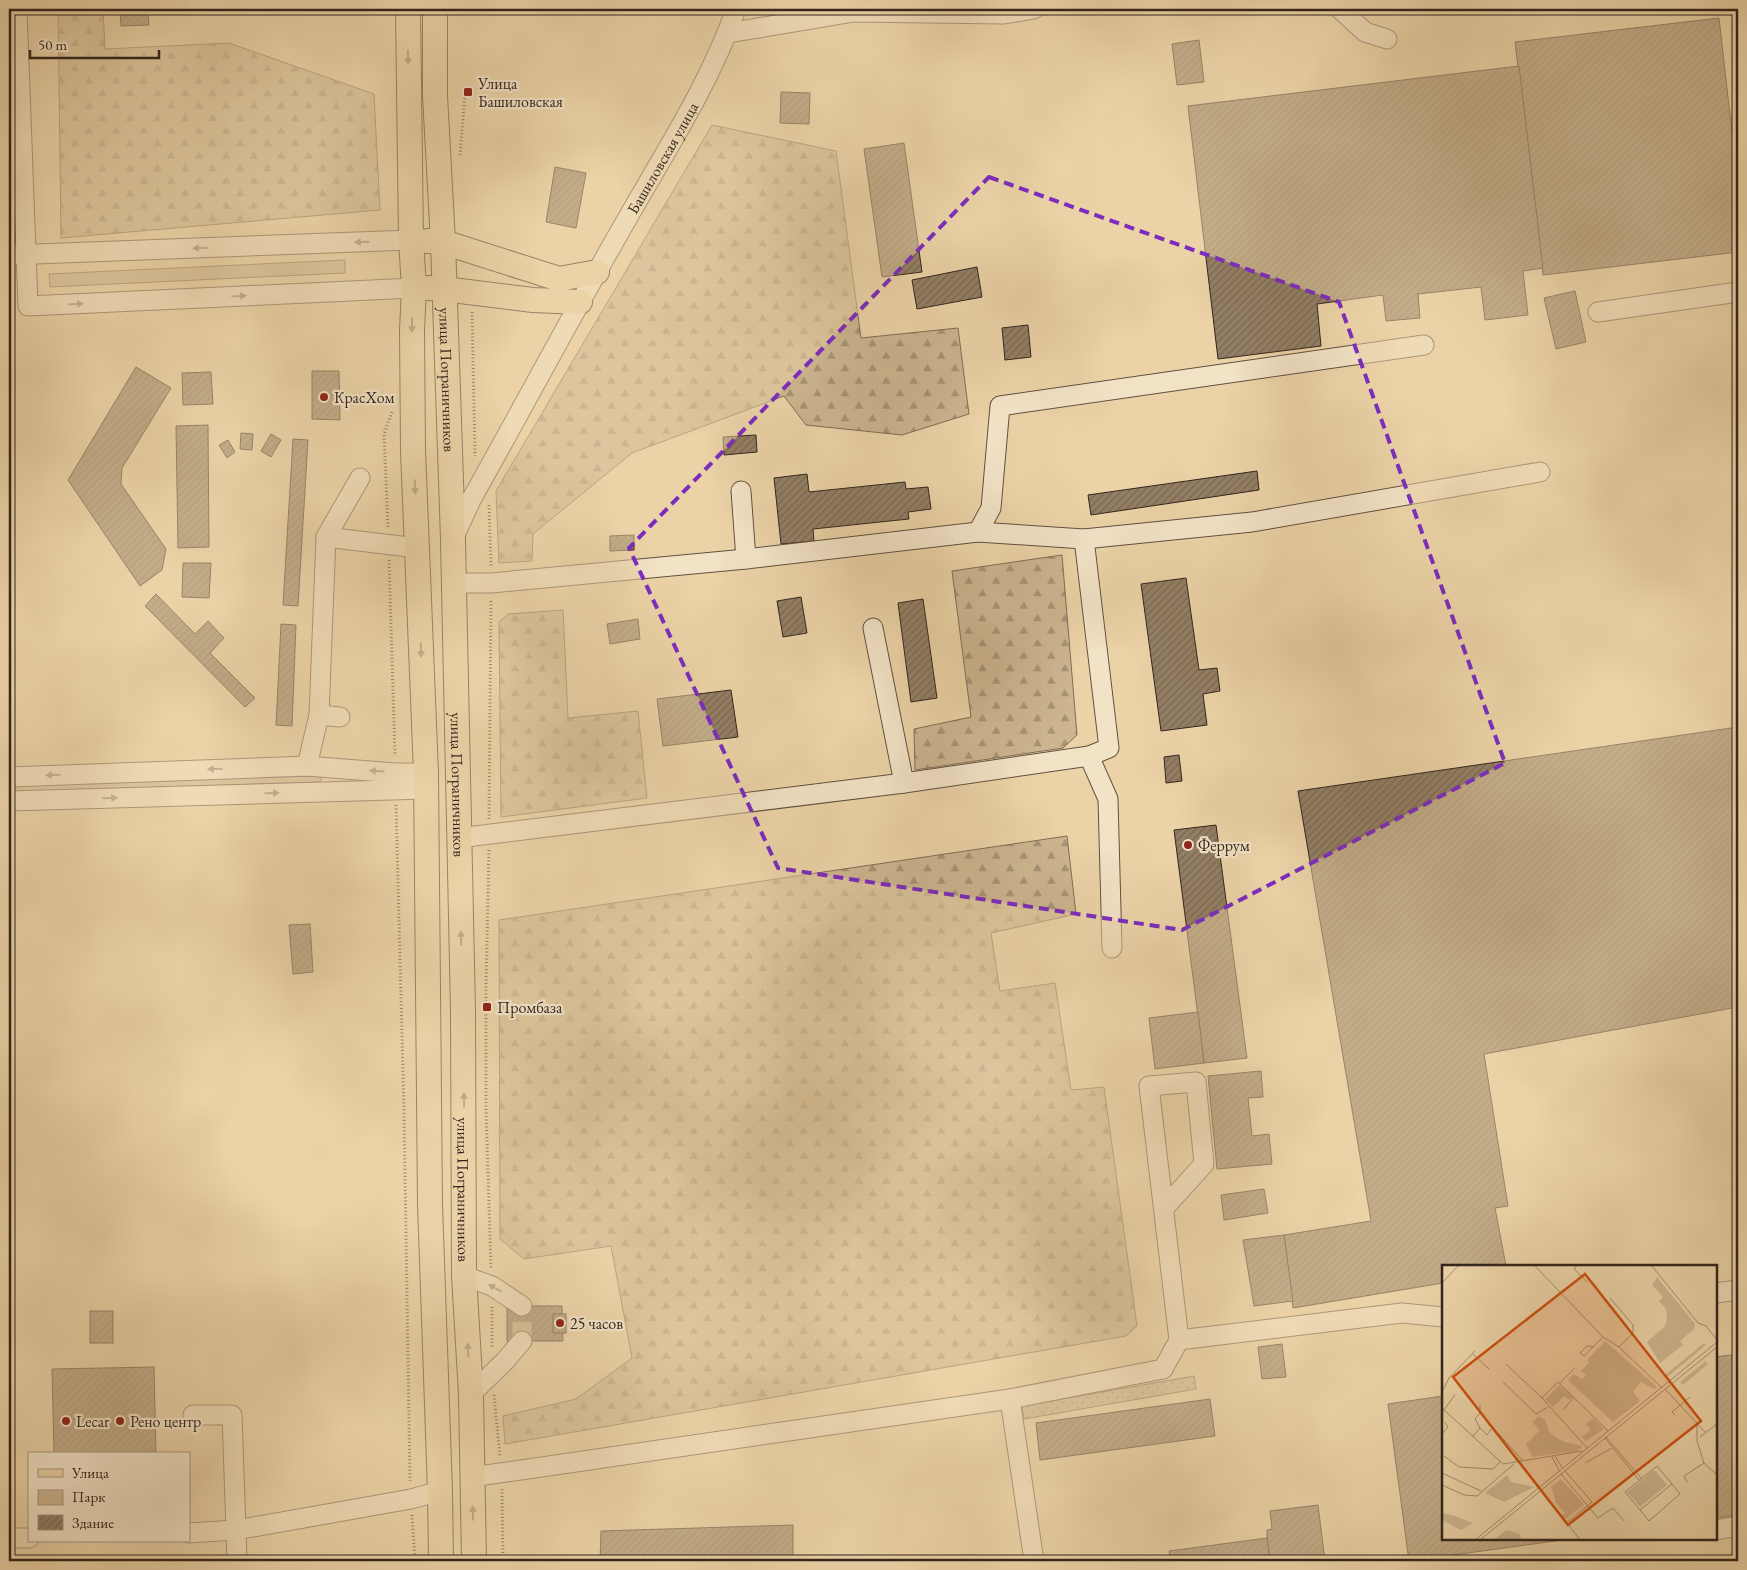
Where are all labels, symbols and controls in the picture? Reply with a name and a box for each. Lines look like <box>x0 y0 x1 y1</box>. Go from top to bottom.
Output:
scale bar <box>30 28 159 60</box>
text: 50 m <box>38 35 67 54</box>
one-way arrow <box>405 50 413 66</box>
place label: Улица Башиловская <box>477 73 563 112</box>
marker: Улица Башиловская <box>462 86 474 98</box>
street label: Башиловская улица <box>622 98 703 217</box>
one-way arrow <box>354 238 370 246</box>
one-way arrow <box>192 244 208 252</box>
one-way arrow <box>231 292 247 300</box>
one-way arrow <box>69 300 85 308</box>
street label: улица Пограничников <box>435 307 461 453</box>
one-way arrow <box>408 317 416 333</box>
place label: КрасХом <box>334 387 395 408</box>
marker: КрасХом <box>318 391 330 403</box>
one-way arrow <box>411 480 419 496</box>
one-way arrow <box>417 642 425 658</box>
street label: улица Пограничников <box>446 712 470 857</box>
one-way arrow <box>207 766 223 774</box>
one-way arrow <box>369 767 385 775</box>
one-way arrow <box>45 771 61 779</box>
one-way arrow <box>265 789 281 797</box>
one-way arrow <box>102 794 118 802</box>
place label: Феррум <box>1198 835 1250 856</box>
marker: Феррум <box>1182 839 1194 851</box>
one-way arrow <box>457 929 465 945</box>
place label: Промбаза <box>497 997 563 1018</box>
marker: Промбаза <box>481 1001 493 1013</box>
one-way arrow <box>460 1092 468 1108</box>
street label: улица Пограничников <box>453 1117 474 1262</box>
inset map <box>1442 1265 1717 1540</box>
one-way arrow <box>488 1284 501 1293</box>
place label: 25 часов <box>570 1313 623 1334</box>
marker: 25 часов <box>554 1317 566 1329</box>
one-way arrow <box>464 1342 472 1358</box>
place label: Lecar <box>76 1411 110 1432</box>
place label: Рено центр <box>130 1411 201 1432</box>
marker: Lecar <box>60 1415 72 1427</box>
marker: Рено центр <box>114 1415 126 1427</box>
legend <box>28 1452 190 1542</box>
text: Улица <box>71 1463 109 1482</box>
text: Парк <box>72 1487 105 1506</box>
one-way arrow <box>469 1504 477 1520</box>
text: Здание <box>72 1513 114 1532</box>

